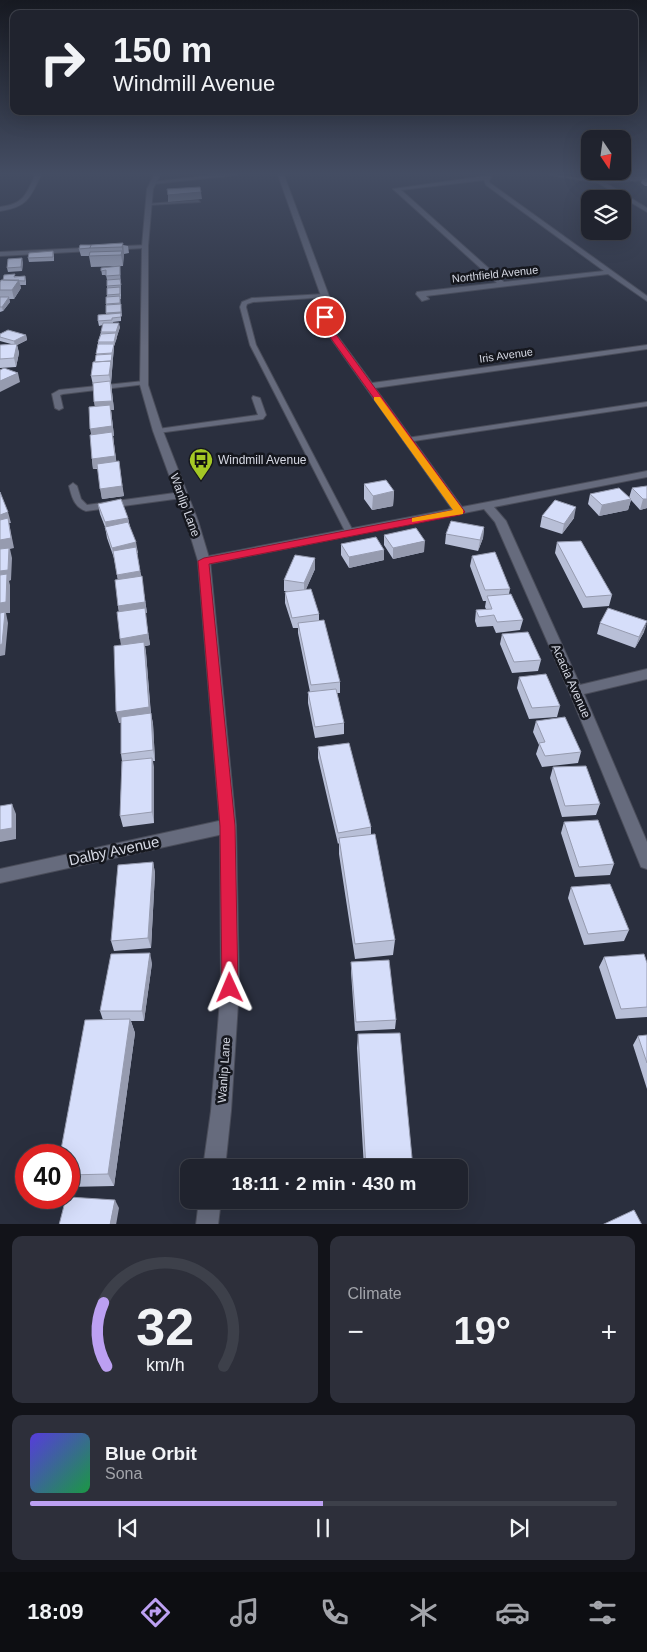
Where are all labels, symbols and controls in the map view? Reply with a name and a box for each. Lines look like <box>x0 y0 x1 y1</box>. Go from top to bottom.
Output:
icon: right <box>30 30 95 95</box>
text: 150 m <box>113 30 212 69</box>
text: Windmill Avenue <box>113 71 275 96</box>
north arrow <box>581 130 631 180</box>
map controls <box>581 130 631 240</box>
button: layers <box>581 190 631 240</box>
street label: Northfield Avenue <box>451 264 539 284</box>
pin <box>304 296 346 338</box>
icon: arrive <box>311 303 339 331</box>
street label: Iris Avenue <box>478 345 534 365</box>
bus stop icon: Windmill Avenue <box>188 447 214 481</box>
place label: Windmill Avenue <box>218 453 307 467</box>
street label: Wanlip Lane <box>167 471 203 539</box>
street label: Acacia Avenue <box>549 642 594 720</box>
street label: Dalby Avenue <box>67 833 161 868</box>
position arrow <box>203 961 255 1013</box>
street label: Wanlip Lane <box>215 1036 233 1104</box>
speed limit sign: 40 <box>15 1144 80 1209</box>
text: 18:11 · 2 min · 430 m <box>232 1173 416 1194</box>
text: Climate <box>348 1285 402 1302</box>
text: 32 <box>136 1298 194 1356</box>
text: 19° <box>454 1310 511 1352</box>
text: − <box>348 1316 364 1347</box>
text: + <box>601 1316 617 1347</box>
text: km/h <box>145 1355 184 1375</box>
text: Blue Orbit <box>105 1443 197 1464</box>
text: Sona <box>105 1465 142 1482</box>
icon: previous <box>114 1514 142 1542</box>
icon: pause <box>309 1514 337 1542</box>
icon: next <box>505 1514 533 1542</box>
icon: directions <box>138 1595 173 1630</box>
icon: music <box>227 1595 262 1630</box>
icon: phone <box>317 1595 352 1630</box>
icon: climate <box>406 1595 441 1630</box>
icon: car <box>495 1595 530 1630</box>
icon: filters <box>585 1595 620 1630</box>
text: 18:09 <box>27 1599 83 1624</box>

